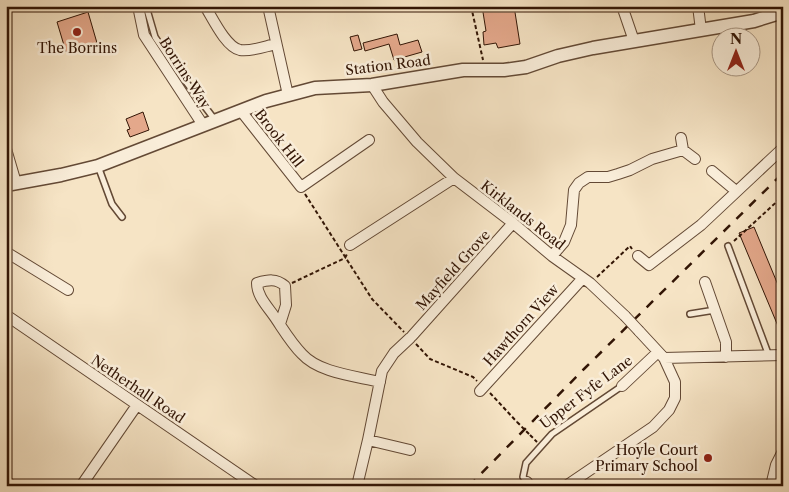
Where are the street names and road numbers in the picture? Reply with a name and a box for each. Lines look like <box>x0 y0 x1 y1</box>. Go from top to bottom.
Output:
street label: Borrins Way <box>155 34 215 112</box>
street label: Station Road <box>344 51 432 79</box>
street label: Brook Hill <box>251 105 307 171</box>
street label: Kirklands Road <box>477 176 569 254</box>
street label: Mayfield Grove <box>412 226 494 314</box>
street label: Hawthorn View <box>479 280 563 370</box>
street label: Netherhall Road <box>88 351 189 427</box>
street label: Upper Fyfe Lane <box>536 351 636 433</box>

